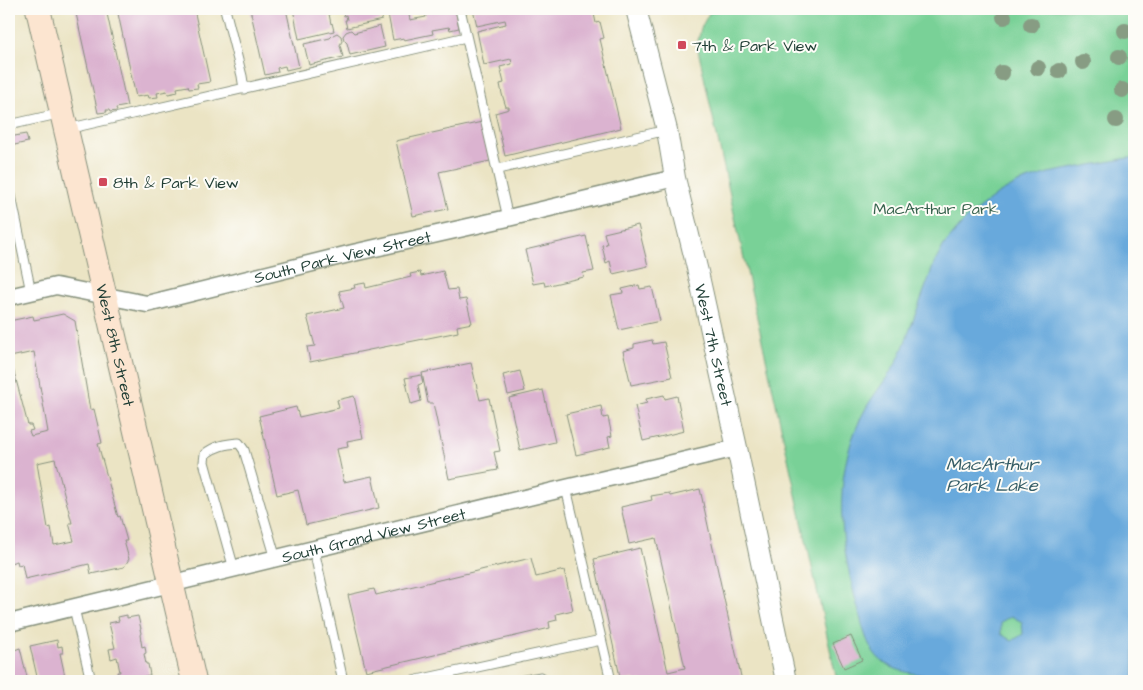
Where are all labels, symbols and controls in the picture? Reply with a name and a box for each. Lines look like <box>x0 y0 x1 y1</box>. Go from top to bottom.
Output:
place label: 7th & Park View <box>692 35 817 57</box>
marker: 7th & Park View <box>676 39 688 51</box>
place label: 8th & Park View <box>113 172 239 194</box>
marker: 8th & Park View <box>97 176 109 188</box>
park label: MacArthur Park <box>873 198 999 220</box>
street label: South Park View Street <box>252 226 434 289</box>
street label: West 8th Street <box>90 282 140 409</box>
street label: West 7th Street <box>689 282 738 409</box>
water label: MacArthur Park Lake <box>946 452 1040 498</box>
street label: South Grand View Street <box>279 503 468 569</box>

